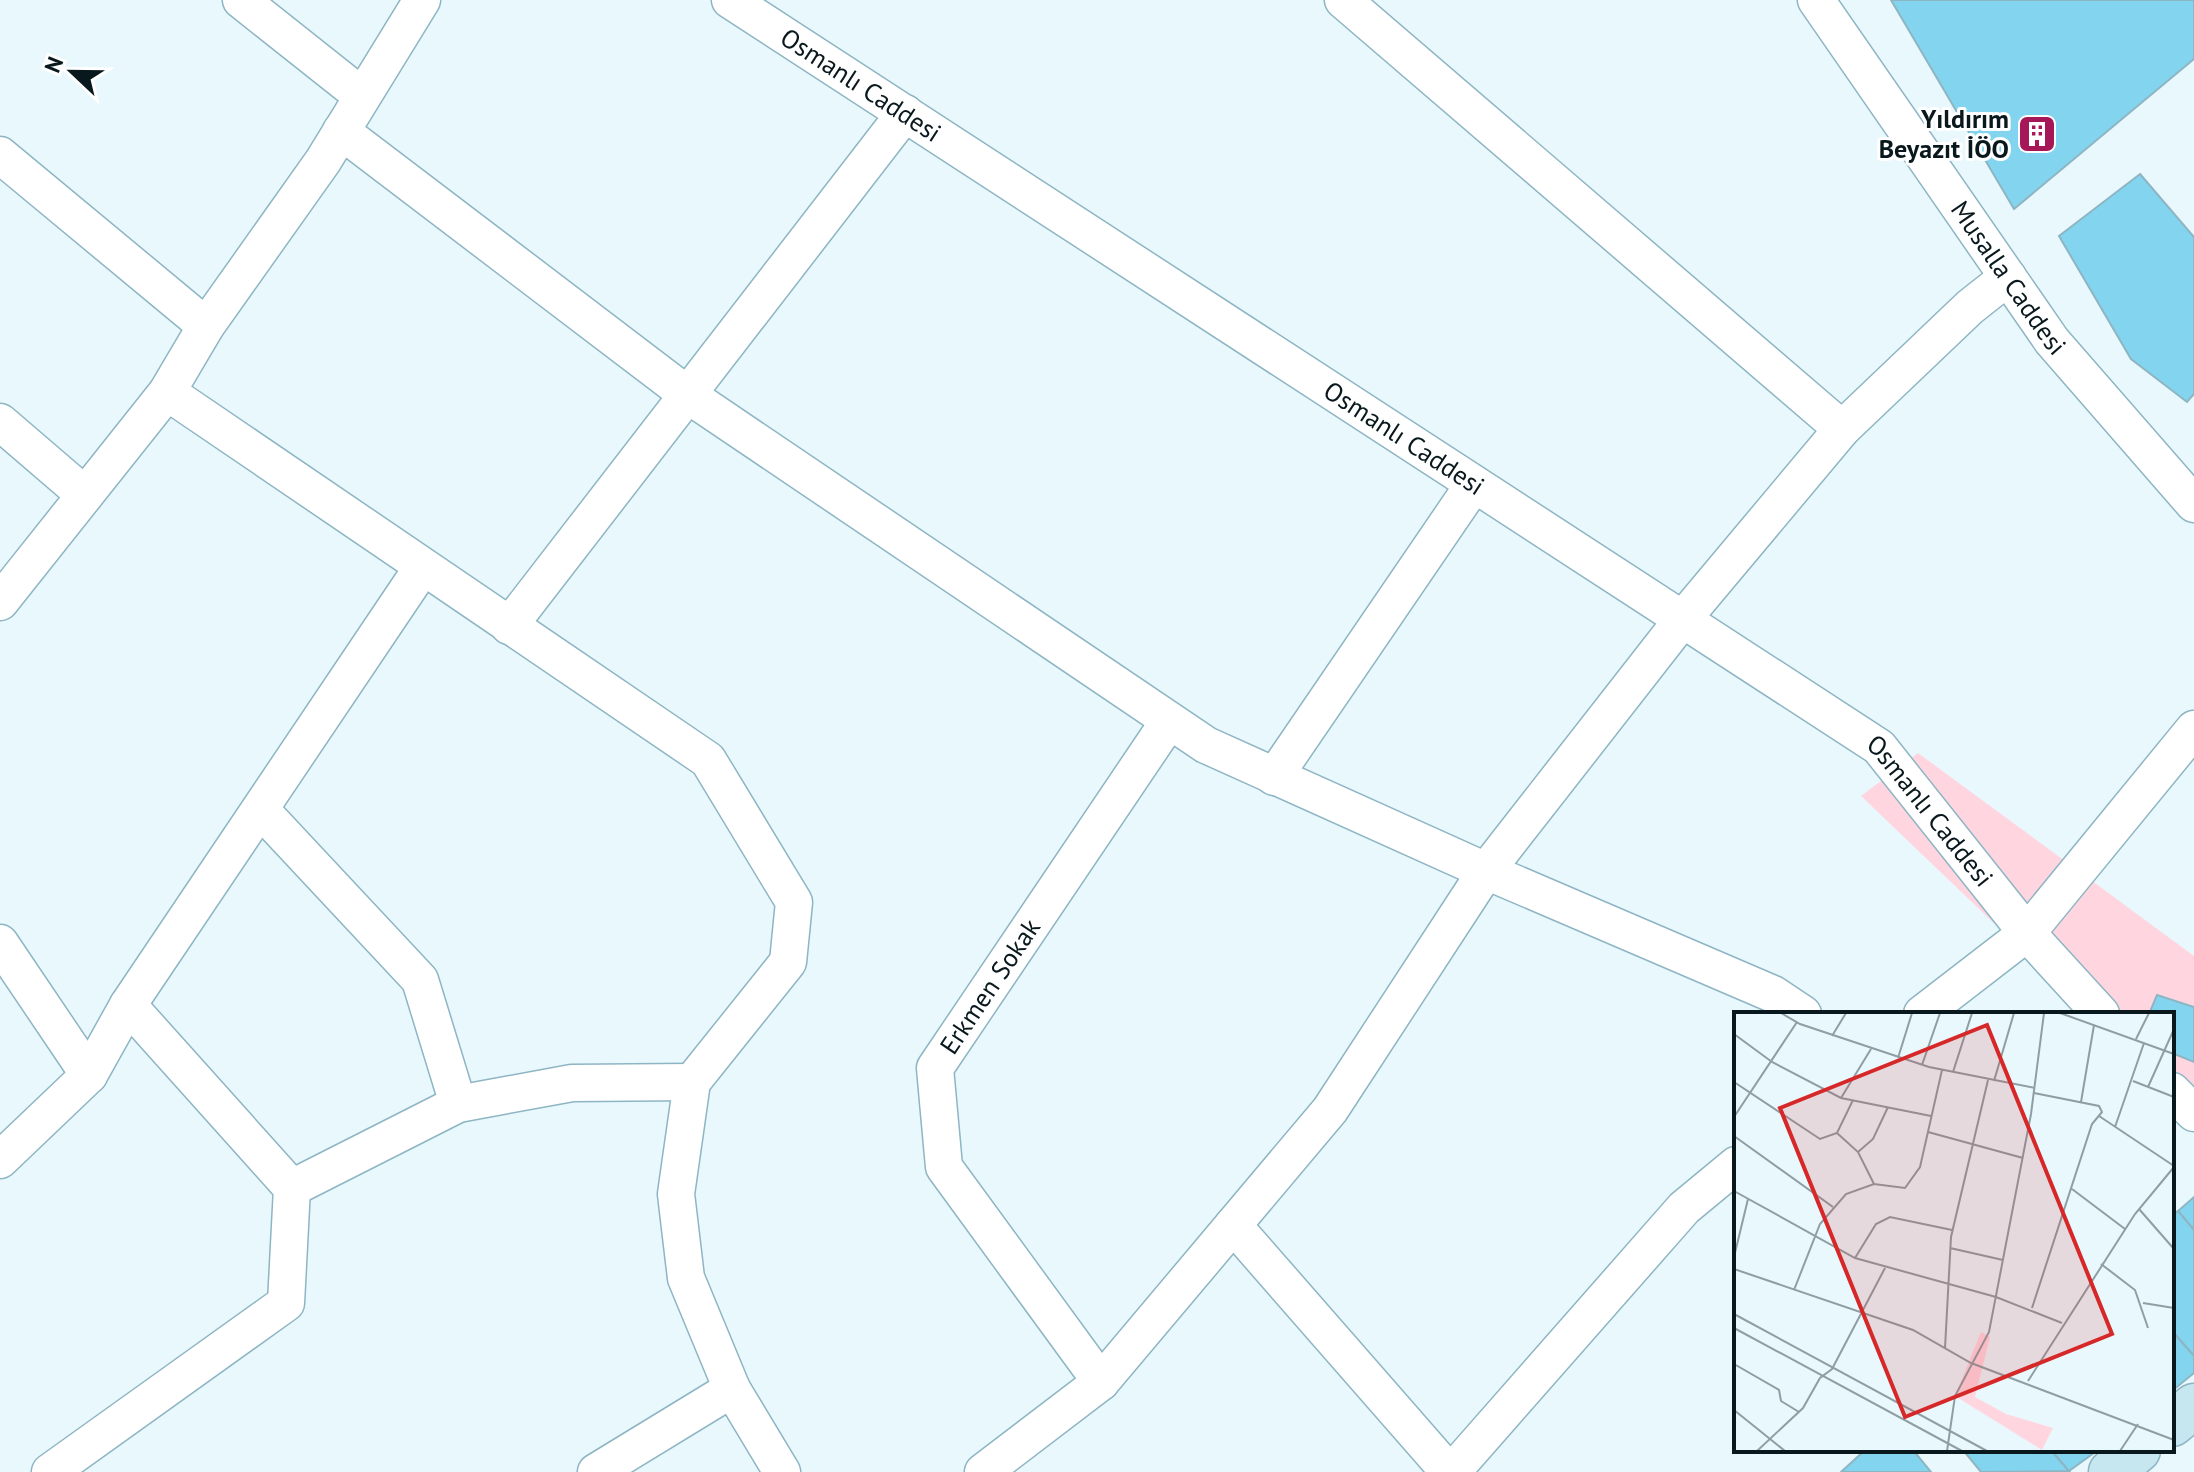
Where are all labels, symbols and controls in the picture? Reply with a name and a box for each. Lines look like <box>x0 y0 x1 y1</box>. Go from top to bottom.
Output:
street label: Osmanlı Caddesi <box>775 20 948 149</box>
north arrow <box>32 32 112 112</box>
text: N <box>38 53 69 76</box>
place label: Yıldırım Beyazıt İÖO <box>1879 102 2009 165</box>
building icon: Yıldırım Beyazıt İÖO <box>2016 113 2058 155</box>
street label: Musalla Caddesi <box>1944 194 2074 362</box>
street label: Osmanlı Caddesi <box>1318 374 1491 502</box>
street label: Osmanlı Caddesi <box>1861 727 2001 893</box>
street label: Erkmen Sokak <box>932 912 1047 1060</box>
inset map <box>1734 1012 2174 1452</box>

